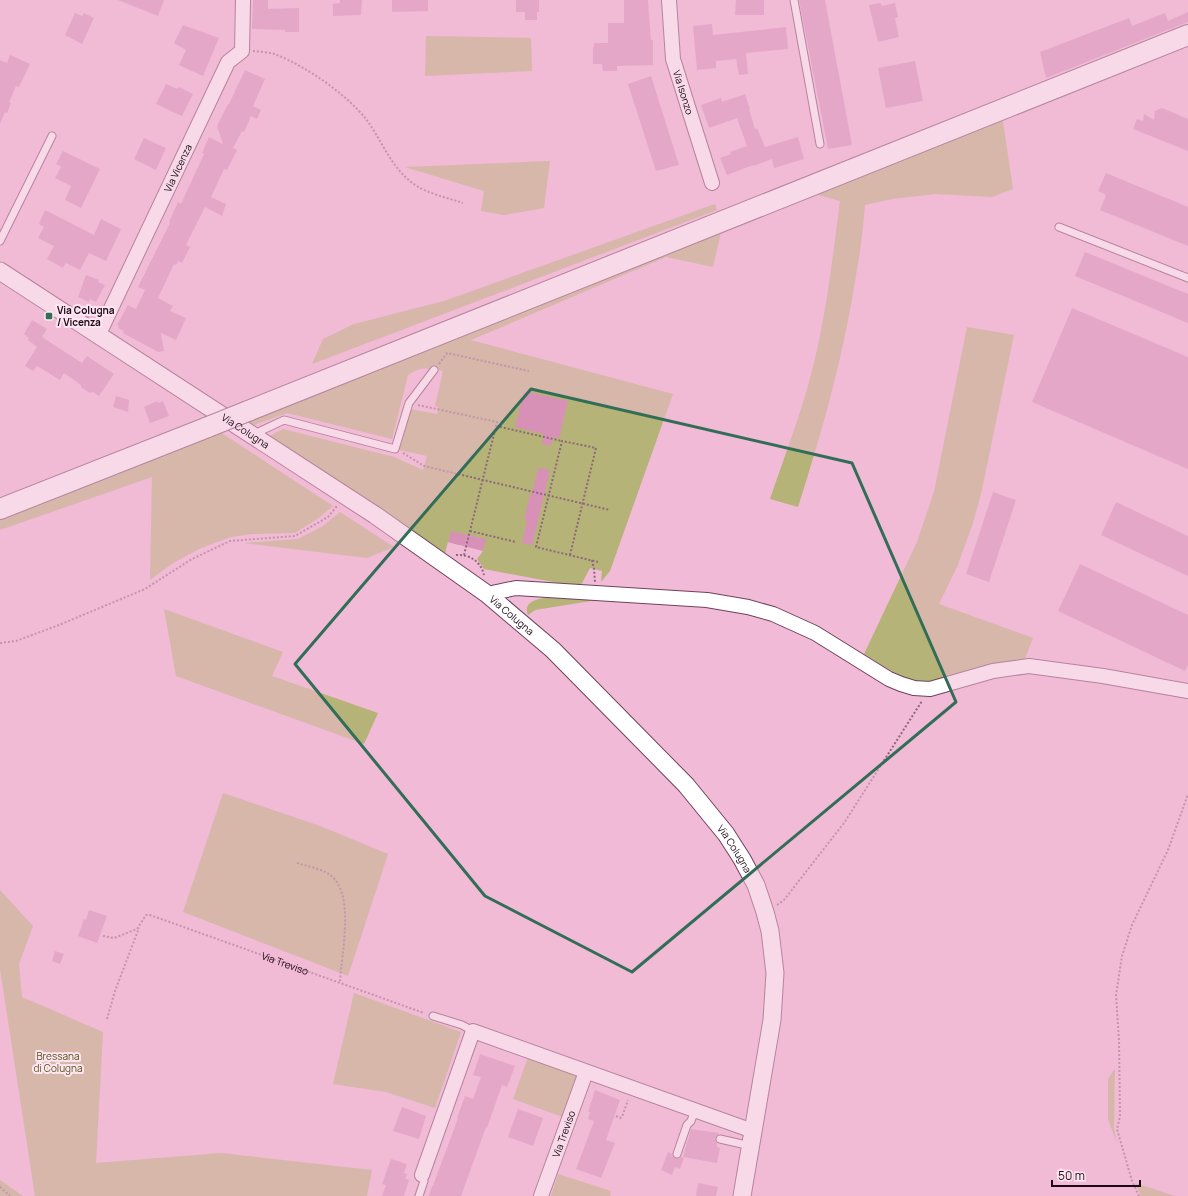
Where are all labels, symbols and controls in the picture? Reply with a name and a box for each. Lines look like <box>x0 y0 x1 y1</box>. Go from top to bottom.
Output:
street label: Via Isonzo <box>670 68 697 116</box>
street label: Via Vicenza <box>160 142 195 194</box>
place label: Via Colugna / Vicenza <box>57 303 115 329</box>
marker: Via Colugna / Vicenza <box>44 311 54 321</box>
street label: Via Colugna <box>219 410 272 452</box>
street label: Via Colugna <box>486 592 537 638</box>
street label: Via Colugna <box>714 822 755 875</box>
street label: Via Treviso <box>260 948 311 978</box>
park label: Bressana di Colugna <box>33 1049 83 1075</box>
street label: Via Treviso <box>549 1108 578 1159</box>
scale bar <box>1052 1162 1140 1188</box>
text: 50 m <box>1058 1167 1085 1184</box>

